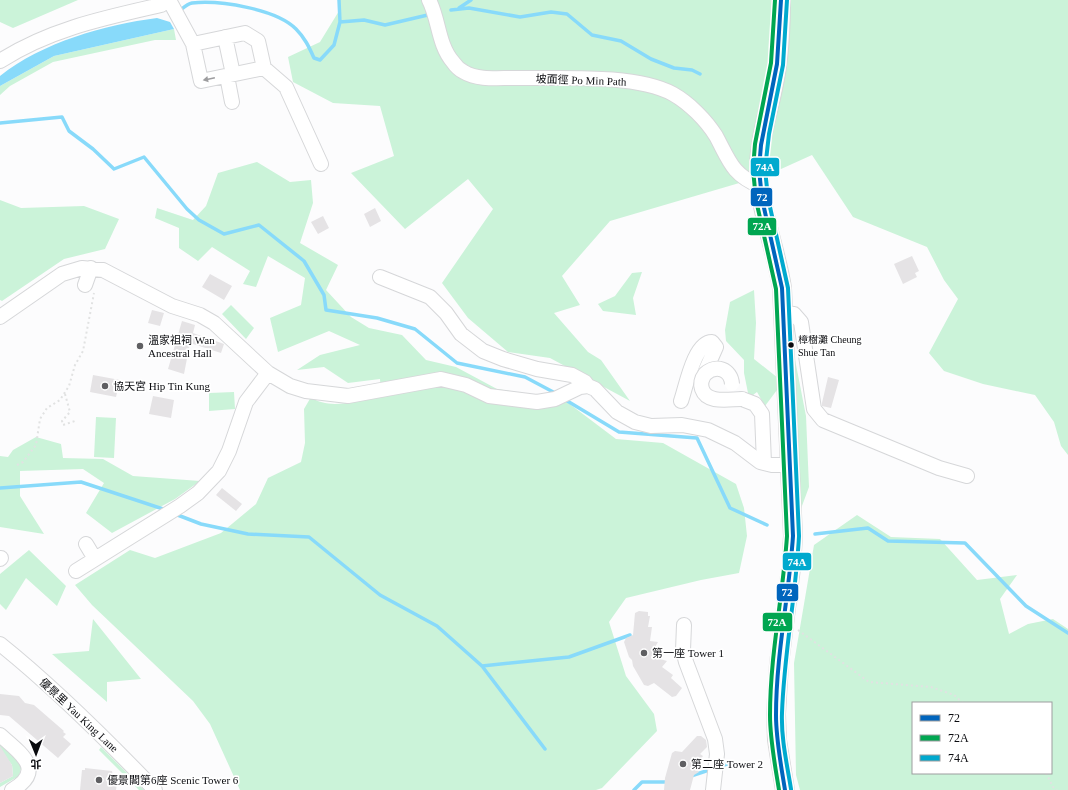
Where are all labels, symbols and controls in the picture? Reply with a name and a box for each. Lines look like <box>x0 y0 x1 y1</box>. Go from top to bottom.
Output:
street label: 坡面徑 Po Min Path <box>535 72 627 88</box>
one-way arrow <box>203 77 215 83</box>
line badge: 74A <box>750 157 780 177</box>
text: 74A <box>756 161 775 173</box>
line badge: 72 <box>750 187 773 207</box>
text: 72 <box>757 191 768 203</box>
line badge: 72A <box>747 217 777 236</box>
text: 72A <box>753 220 772 232</box>
place label: 溫家祖祠 Wan Ancestral Hall <box>148 334 215 359</box>
place label: 樟樹灘 Cheung Shue Tan <box>798 334 862 358</box>
marker: 樟樹灘 Cheung Shue Tan <box>786 340 796 350</box>
marker: 溫家祖祠 Wan Ancestral Hall <box>135 341 145 351</box>
place label: 協天宮 Hip Tin Kung <box>113 380 210 392</box>
marker: 協天宮 Hip Tin Kung <box>100 381 110 391</box>
line badge: 74A <box>782 552 812 571</box>
text: 74A <box>788 556 807 568</box>
line badge: 72 <box>776 583 799 602</box>
text: 72 <box>782 586 793 598</box>
line badge: 72A <box>762 612 793 632</box>
text: 72A <box>768 616 787 628</box>
place label: 第一座 Tower 1 <box>652 647 724 659</box>
marker: 第一座 Tower 1 <box>639 648 649 658</box>
street label: 優景里 Yau King Lane <box>37 676 121 754</box>
legend <box>912 702 1052 774</box>
text: 72 <box>948 711 960 725</box>
text: 72A <box>948 731 969 745</box>
north arrow <box>16 734 56 774</box>
text: 74A <box>948 751 969 765</box>
text: 北 <box>31 758 42 770</box>
place label: 第二座 Tower 2 <box>691 758 763 770</box>
marker: 第二座 Tower 2 <box>678 759 688 769</box>
place label: 優景閣第6座 Scenic Tower 6 <box>107 774 239 786</box>
marker: 優景閣第6座 Scenic Tower 6 <box>94 775 104 785</box>

